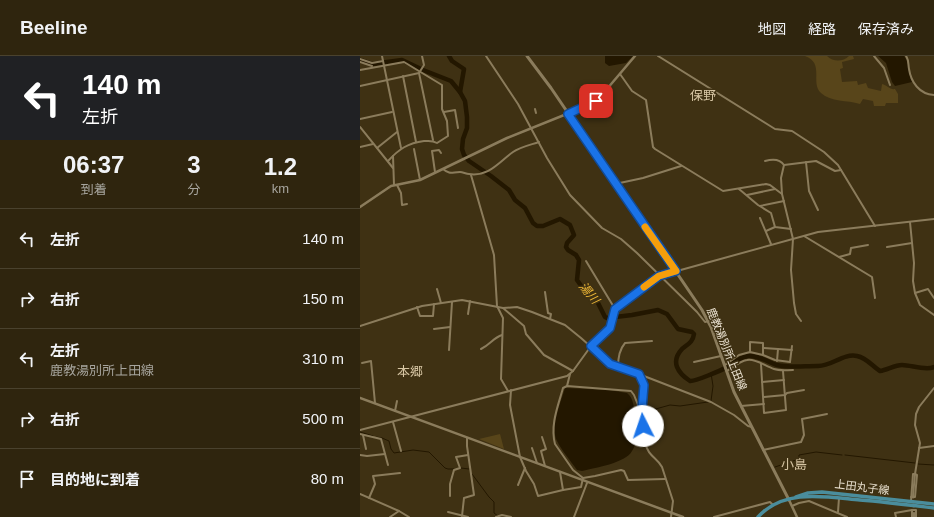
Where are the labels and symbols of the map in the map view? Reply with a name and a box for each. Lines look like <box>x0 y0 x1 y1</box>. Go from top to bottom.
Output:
pin <box>579 84 613 118</box>
district label: 保野 <box>690 88 716 103</box>
water label: 湯川 <box>576 279 603 308</box>
street label: 鹿教湯別所上田線 <box>705 306 749 392</box>
district label: 本郷 <box>397 364 423 379</box>
position arrow <box>622 405 664 447</box>
district label: 小島 <box>781 457 807 472</box>
street label: 上田丸子線 <box>834 478 890 496</box>

